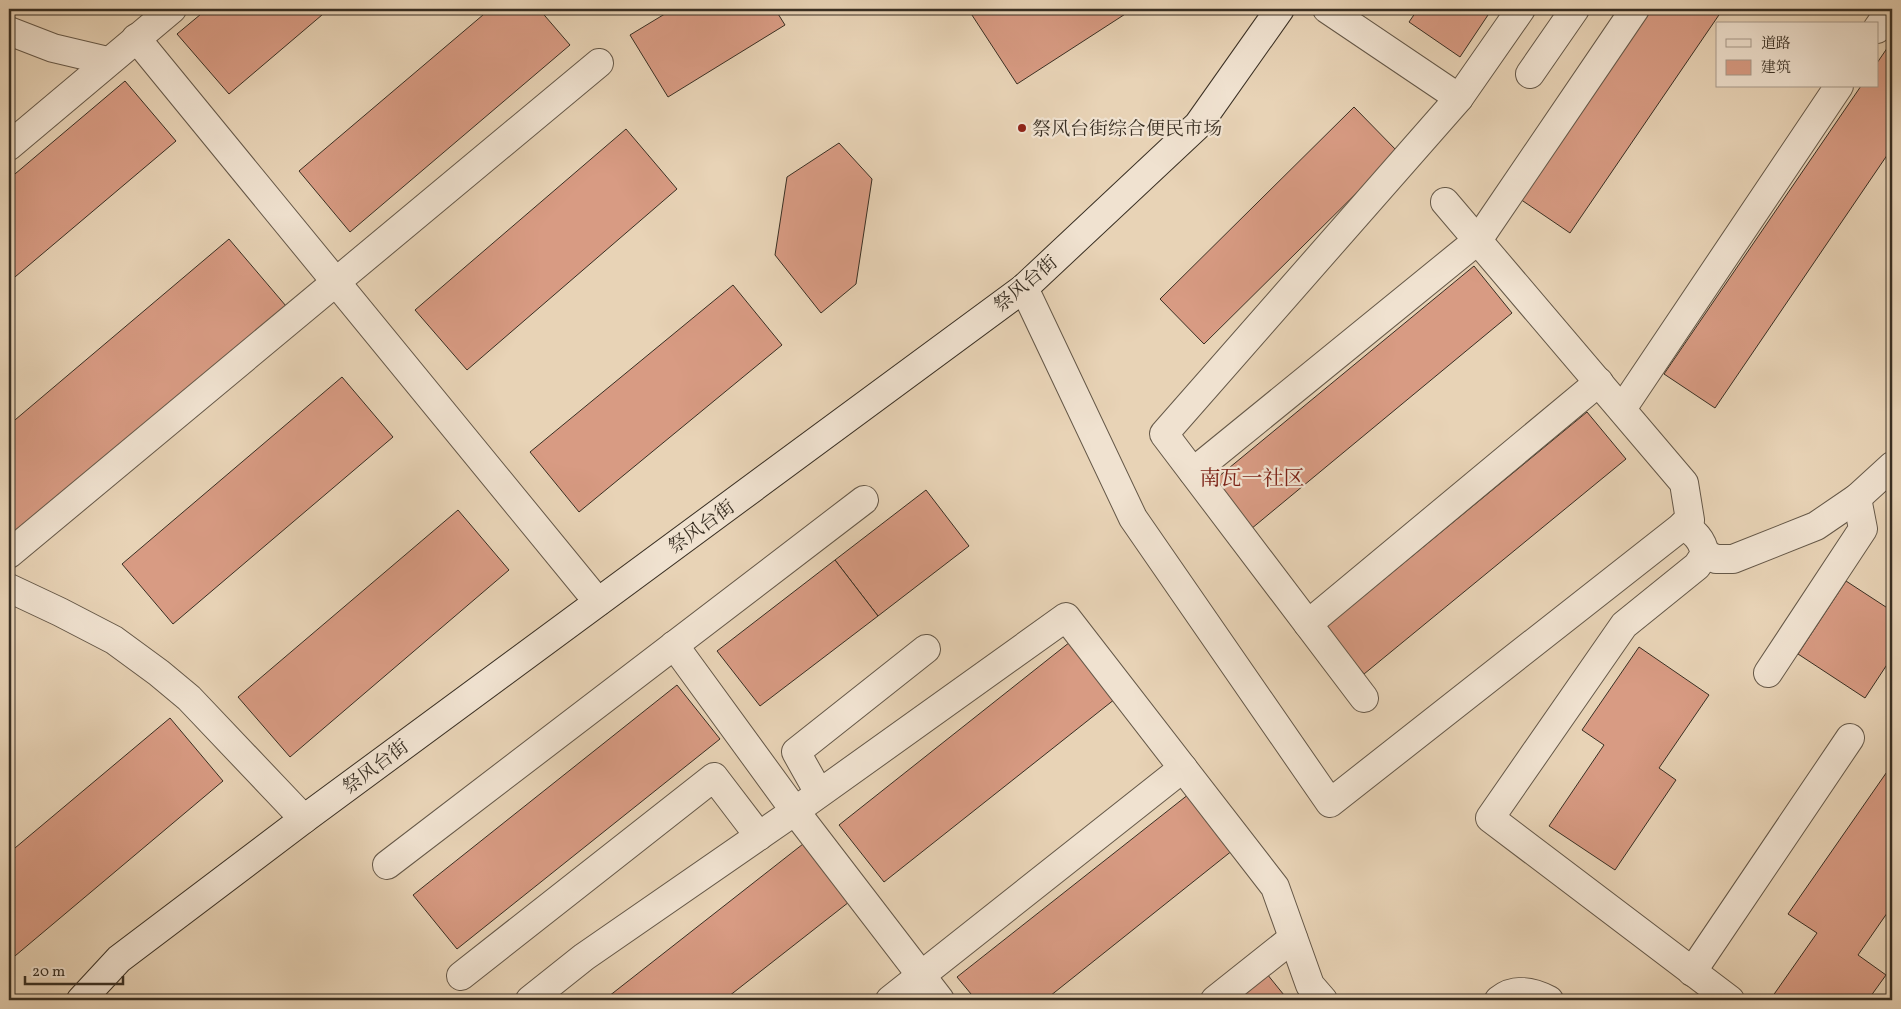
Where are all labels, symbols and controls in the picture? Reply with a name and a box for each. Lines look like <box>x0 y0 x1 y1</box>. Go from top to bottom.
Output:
legend <box>1716 22 1878 88</box>
text: 道路 <box>1761 34 1791 55</box>
text: 建筑 <box>1761 58 1791 79</box>
place label: 祭风台街综合便民市场 <box>1032 117 1222 143</box>
marker: 祭风台街综合便民市场 <box>1016 122 1028 134</box>
street label: 祭风台街 <box>989 250 1064 319</box>
district label: 南瓦一社区 <box>1200 465 1305 494</box>
street label: 祭风台街 <box>664 495 741 560</box>
street label: 祭风台街 <box>338 734 414 801</box>
scale bar <box>25 954 122 986</box>
text: 20 m <box>32 962 65 983</box>

